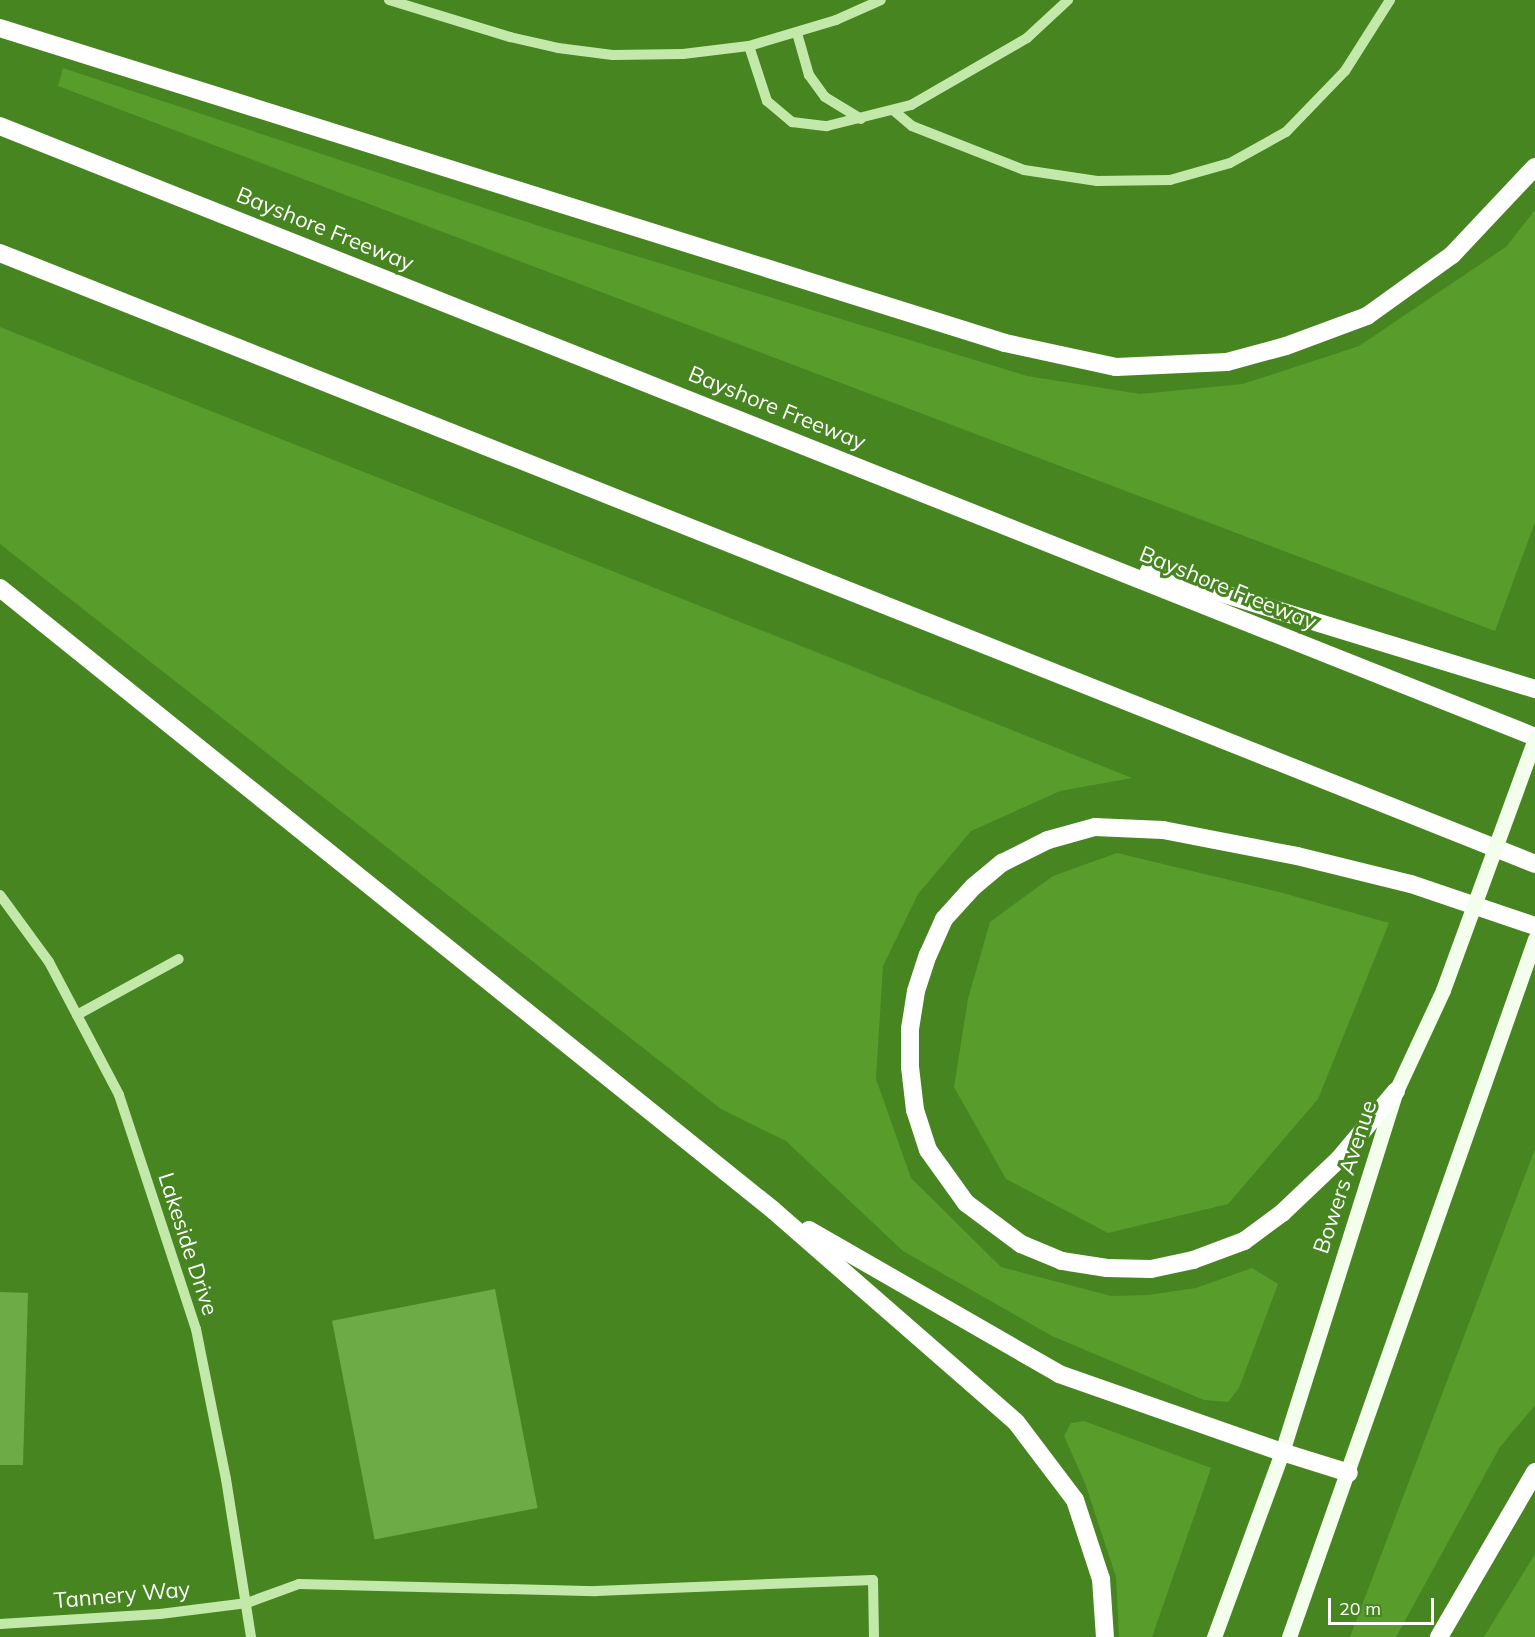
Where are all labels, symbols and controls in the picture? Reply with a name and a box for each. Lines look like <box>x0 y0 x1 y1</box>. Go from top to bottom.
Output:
street label: Bayshore Freeway <box>232 181 418 277</box>
street label: Bayshore Freeway <box>684 360 870 456</box>
street label: Bayshore Freeway <box>1135 540 1321 636</box>
street label: Bowers Avenue <box>1308 1097 1382 1257</box>
street label: Lakeside Drive <box>153 1169 223 1319</box>
street label: Tannery Way <box>53 1576 191 1614</box>
scale bar <box>1331 1586 1438 1624</box>
text: 20 m <box>1339 1597 1381 1620</box>

